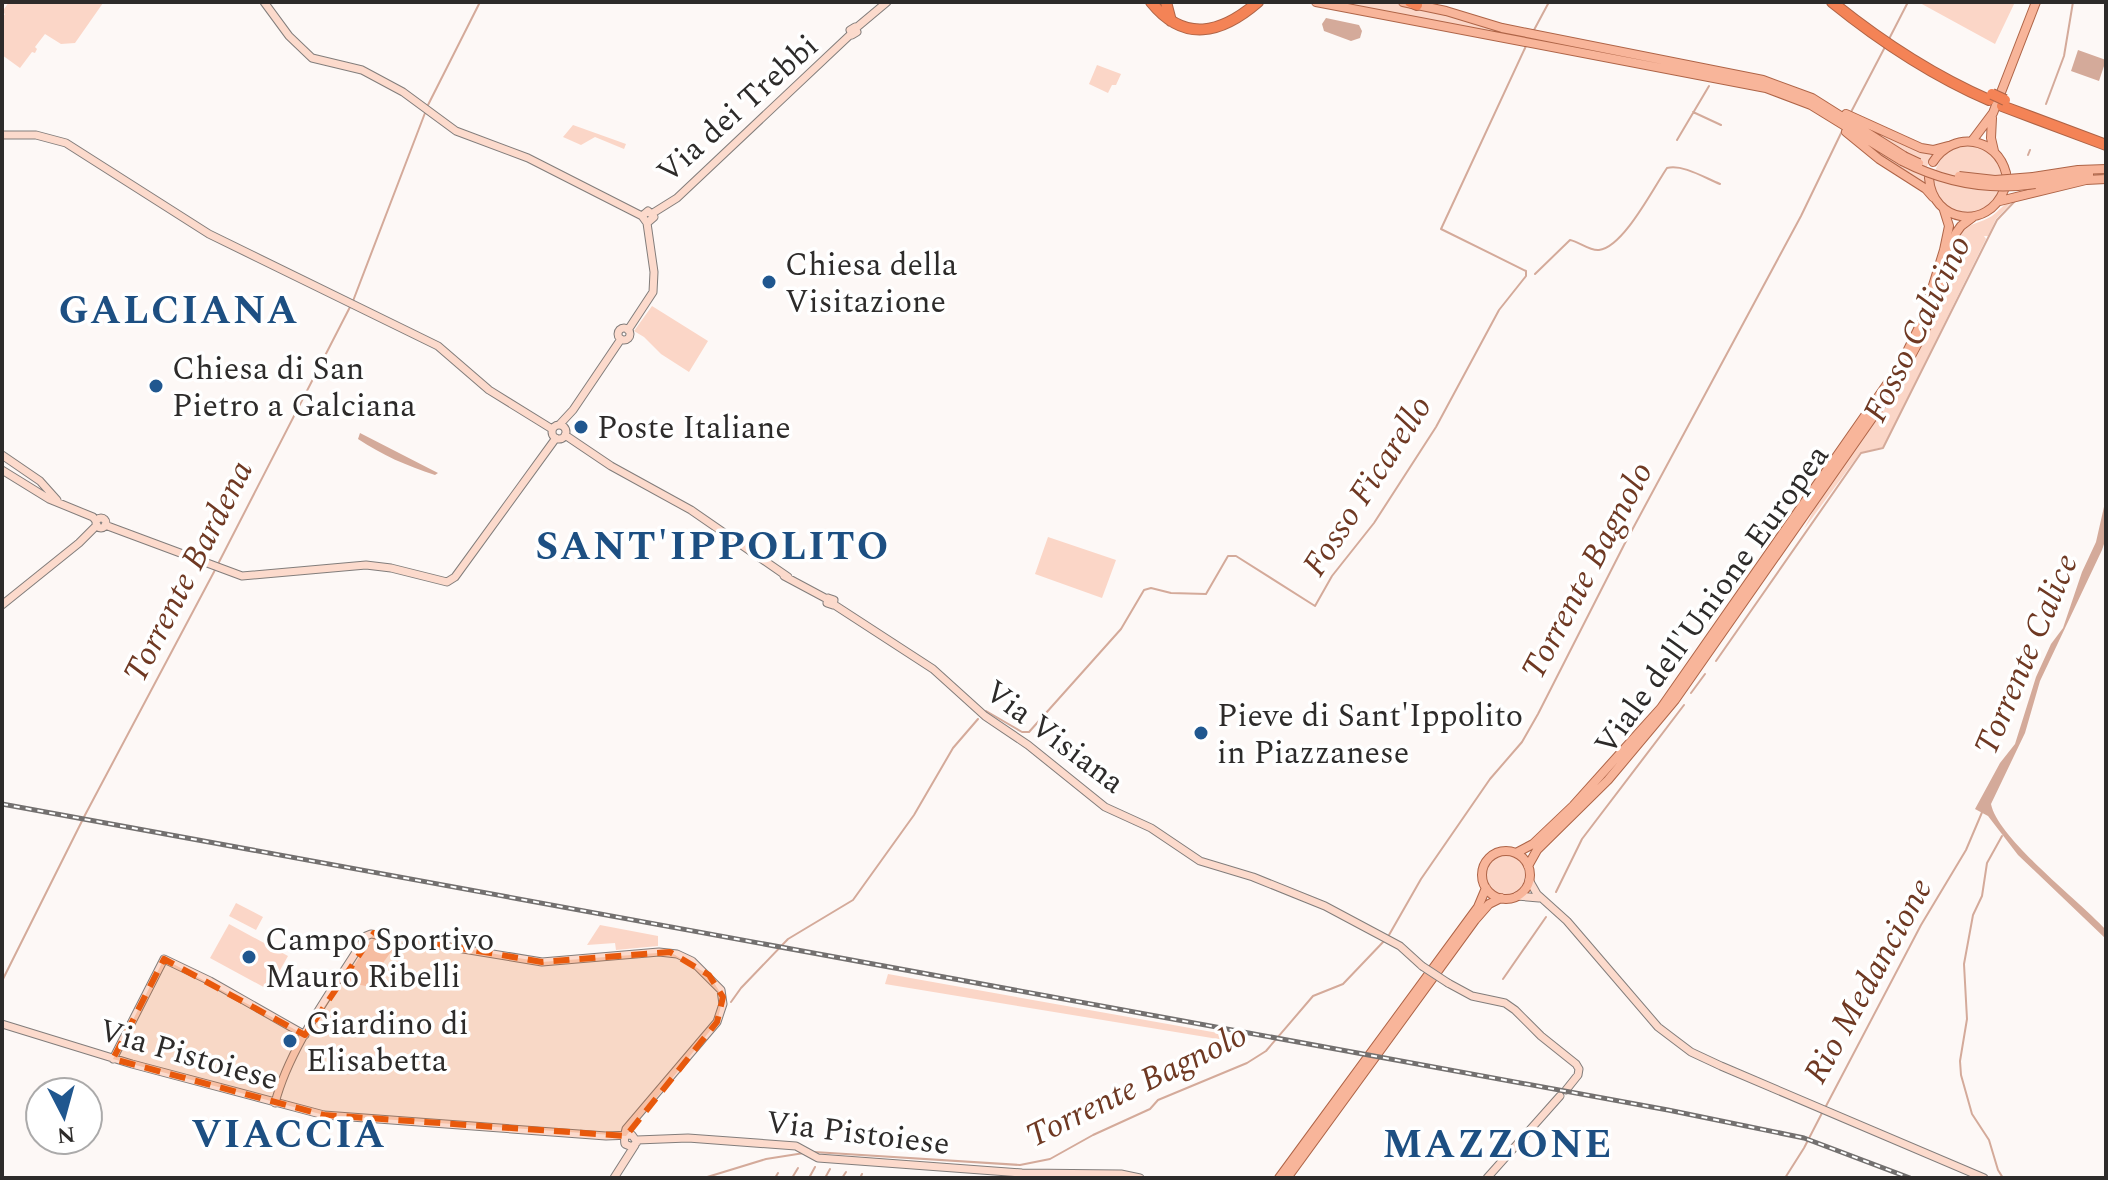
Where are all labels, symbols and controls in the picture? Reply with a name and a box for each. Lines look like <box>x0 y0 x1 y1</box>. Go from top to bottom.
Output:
street label: Via dei Trebbi <box>646 23 830 195</box>
water label: Fosso Calicino <box>1850 226 1986 431</box>
place label: Chiesa della Visitazione <box>785 241 958 327</box>
marker: Chiesa della Visitazione <box>760 273 778 291</box>
district label: GALCIANA <box>58 281 300 342</box>
place label: Chiesa di San Pietro a Galciana <box>172 345 416 431</box>
marker: Chiesa di San Pietro a Galciana <box>147 377 165 395</box>
water label: Fosso Ficarello <box>1289 385 1446 587</box>
place label: Poste Italiane <box>597 404 791 453</box>
marker: Poste Italiane <box>572 418 590 436</box>
street label: Viale dell'Unione Europea <box>1583 434 1842 765</box>
water label: Torrente Bardena <box>110 451 267 692</box>
water label: Torrente Bagnolo <box>1508 452 1667 690</box>
district label: SANT'IPPOLITO <box>536 517 890 578</box>
water label: Torrente Calice <box>1961 546 2093 764</box>
street label: Via Visiana <box>974 668 1135 807</box>
place label: Pieve di Sant'Ippolito in Piazzanese <box>1217 692 1523 778</box>
marker: Pieve di Sant'Ippolito in Piazzanese <box>1192 724 1210 742</box>
water label: Rio Medancione <box>1791 868 1947 1094</box>
place label: Campo Sportivo Mauro Ribelli <box>265 916 494 1002</box>
marker: Campo Sportivo Mauro Ribelli <box>240 948 258 966</box>
place label: Giardino di Elisabetta <box>306 1000 469 1086</box>
street label: Via Pistoiese <box>93 1006 284 1104</box>
water label: Torrente Bagnolo <box>1017 1010 1257 1162</box>
marker: Giardino di Elisabetta <box>281 1032 299 1050</box>
north arrow <box>24 1076 104 1156</box>
street label: Via Pistoiese <box>763 1098 952 1169</box>
district label: VIACCIA <box>191 1105 387 1166</box>
district label: MAZZONE <box>1382 1115 1614 1176</box>
text: N <box>55 1117 77 1152</box>

